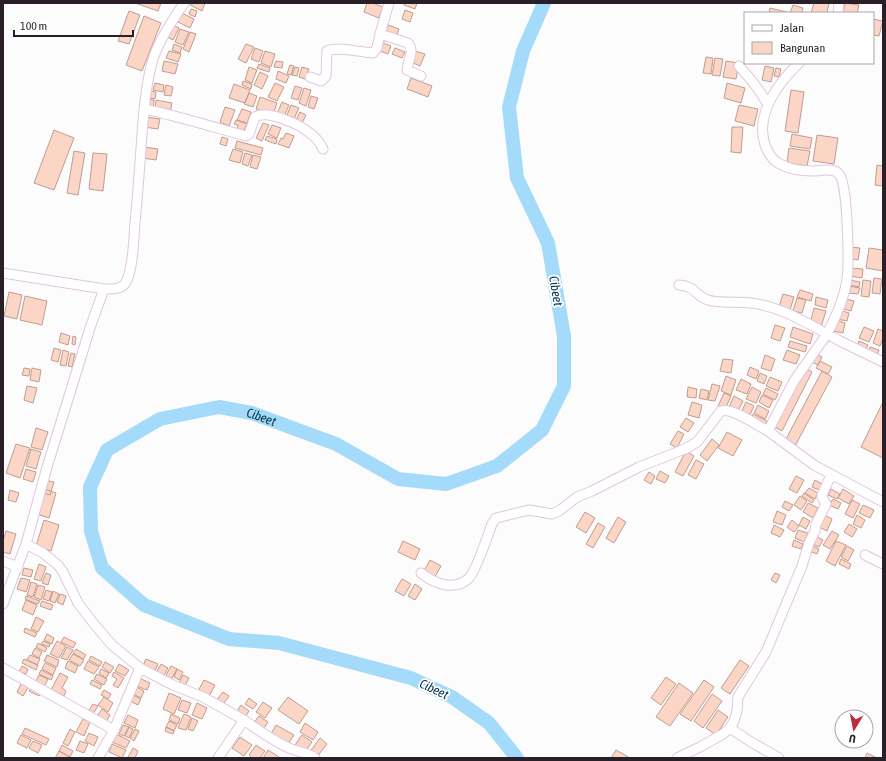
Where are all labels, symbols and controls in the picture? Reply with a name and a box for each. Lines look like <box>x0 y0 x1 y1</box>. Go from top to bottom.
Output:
scale bar <box>14 12 133 38</box>
legend <box>744 12 874 64</box>
text: 100 m <box>20 19 47 33</box>
text: Jalan <box>780 21 804 35</box>
text: Bangunan <box>780 41 825 55</box>
water label: Cibeet <box>546 275 566 307</box>
water label: Cibeet <box>246 405 278 429</box>
water label: Cibeet <box>417 676 451 702</box>
north arrow <box>834 709 874 749</box>
text: U <box>848 732 857 745</box>

